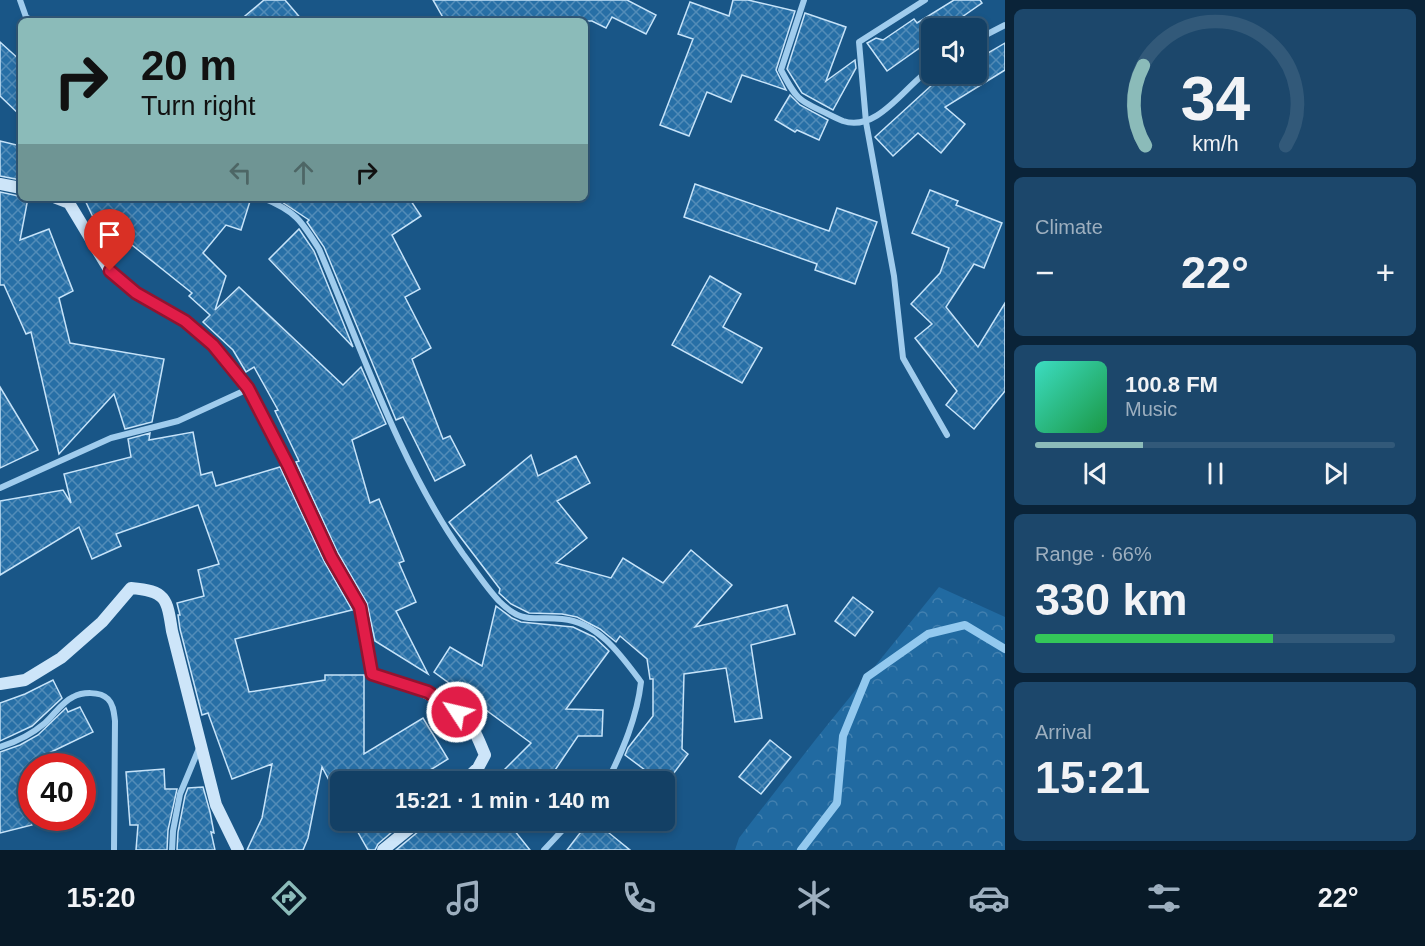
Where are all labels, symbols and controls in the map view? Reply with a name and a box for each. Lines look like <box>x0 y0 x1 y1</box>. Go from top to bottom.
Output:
map controls <box>921 18 987 84</box>
button: sound <box>921 18 987 84</box>
icon: right <box>42 42 120 120</box>
text: 20 m <box>141 42 237 89</box>
text: 34 <box>1180 64 1250 133</box>
text: Turn right <box>141 91 256 121</box>
text: km/h <box>1192 132 1238 156</box>
icon: left <box>224 156 257 189</box>
icon: ahead <box>287 156 320 189</box>
icon: right <box>350 156 383 189</box>
pin <box>84 209 135 271</box>
text: Climate <box>1035 216 1103 238</box>
icon: arrive <box>93 218 126 251</box>
text: 22° <box>1181 247 1249 298</box>
text: − <box>1035 254 1054 291</box>
text: + <box>1376 254 1395 291</box>
text: 100.8 FM <box>1125 372 1218 397</box>
text: Music <box>1125 398 1177 420</box>
icon: previous <box>1079 457 1112 490</box>
icon: pause <box>1199 457 1232 490</box>
icon: next <box>1319 457 1352 490</box>
text: Range · 66% <box>1035 543 1152 565</box>
text: 330 km <box>1035 574 1188 625</box>
position arrow <box>425 680 489 744</box>
text: Arrival <box>1035 721 1092 743</box>
text: 15:21 <box>1035 752 1150 803</box>
speed limit sign: 40 <box>18 753 96 831</box>
text: 15:21 · 1 min · 140 m <box>395 788 610 813</box>
icon: directions <box>268 877 310 919</box>
icon: music <box>443 877 485 919</box>
icon: phone <box>618 877 660 919</box>
icon: climate <box>793 877 835 919</box>
icon: car <box>968 877 1010 919</box>
icon: filters <box>1143 877 1185 919</box>
text: 15:20 <box>66 883 136 913</box>
text: 22° <box>1318 883 1358 913</box>

